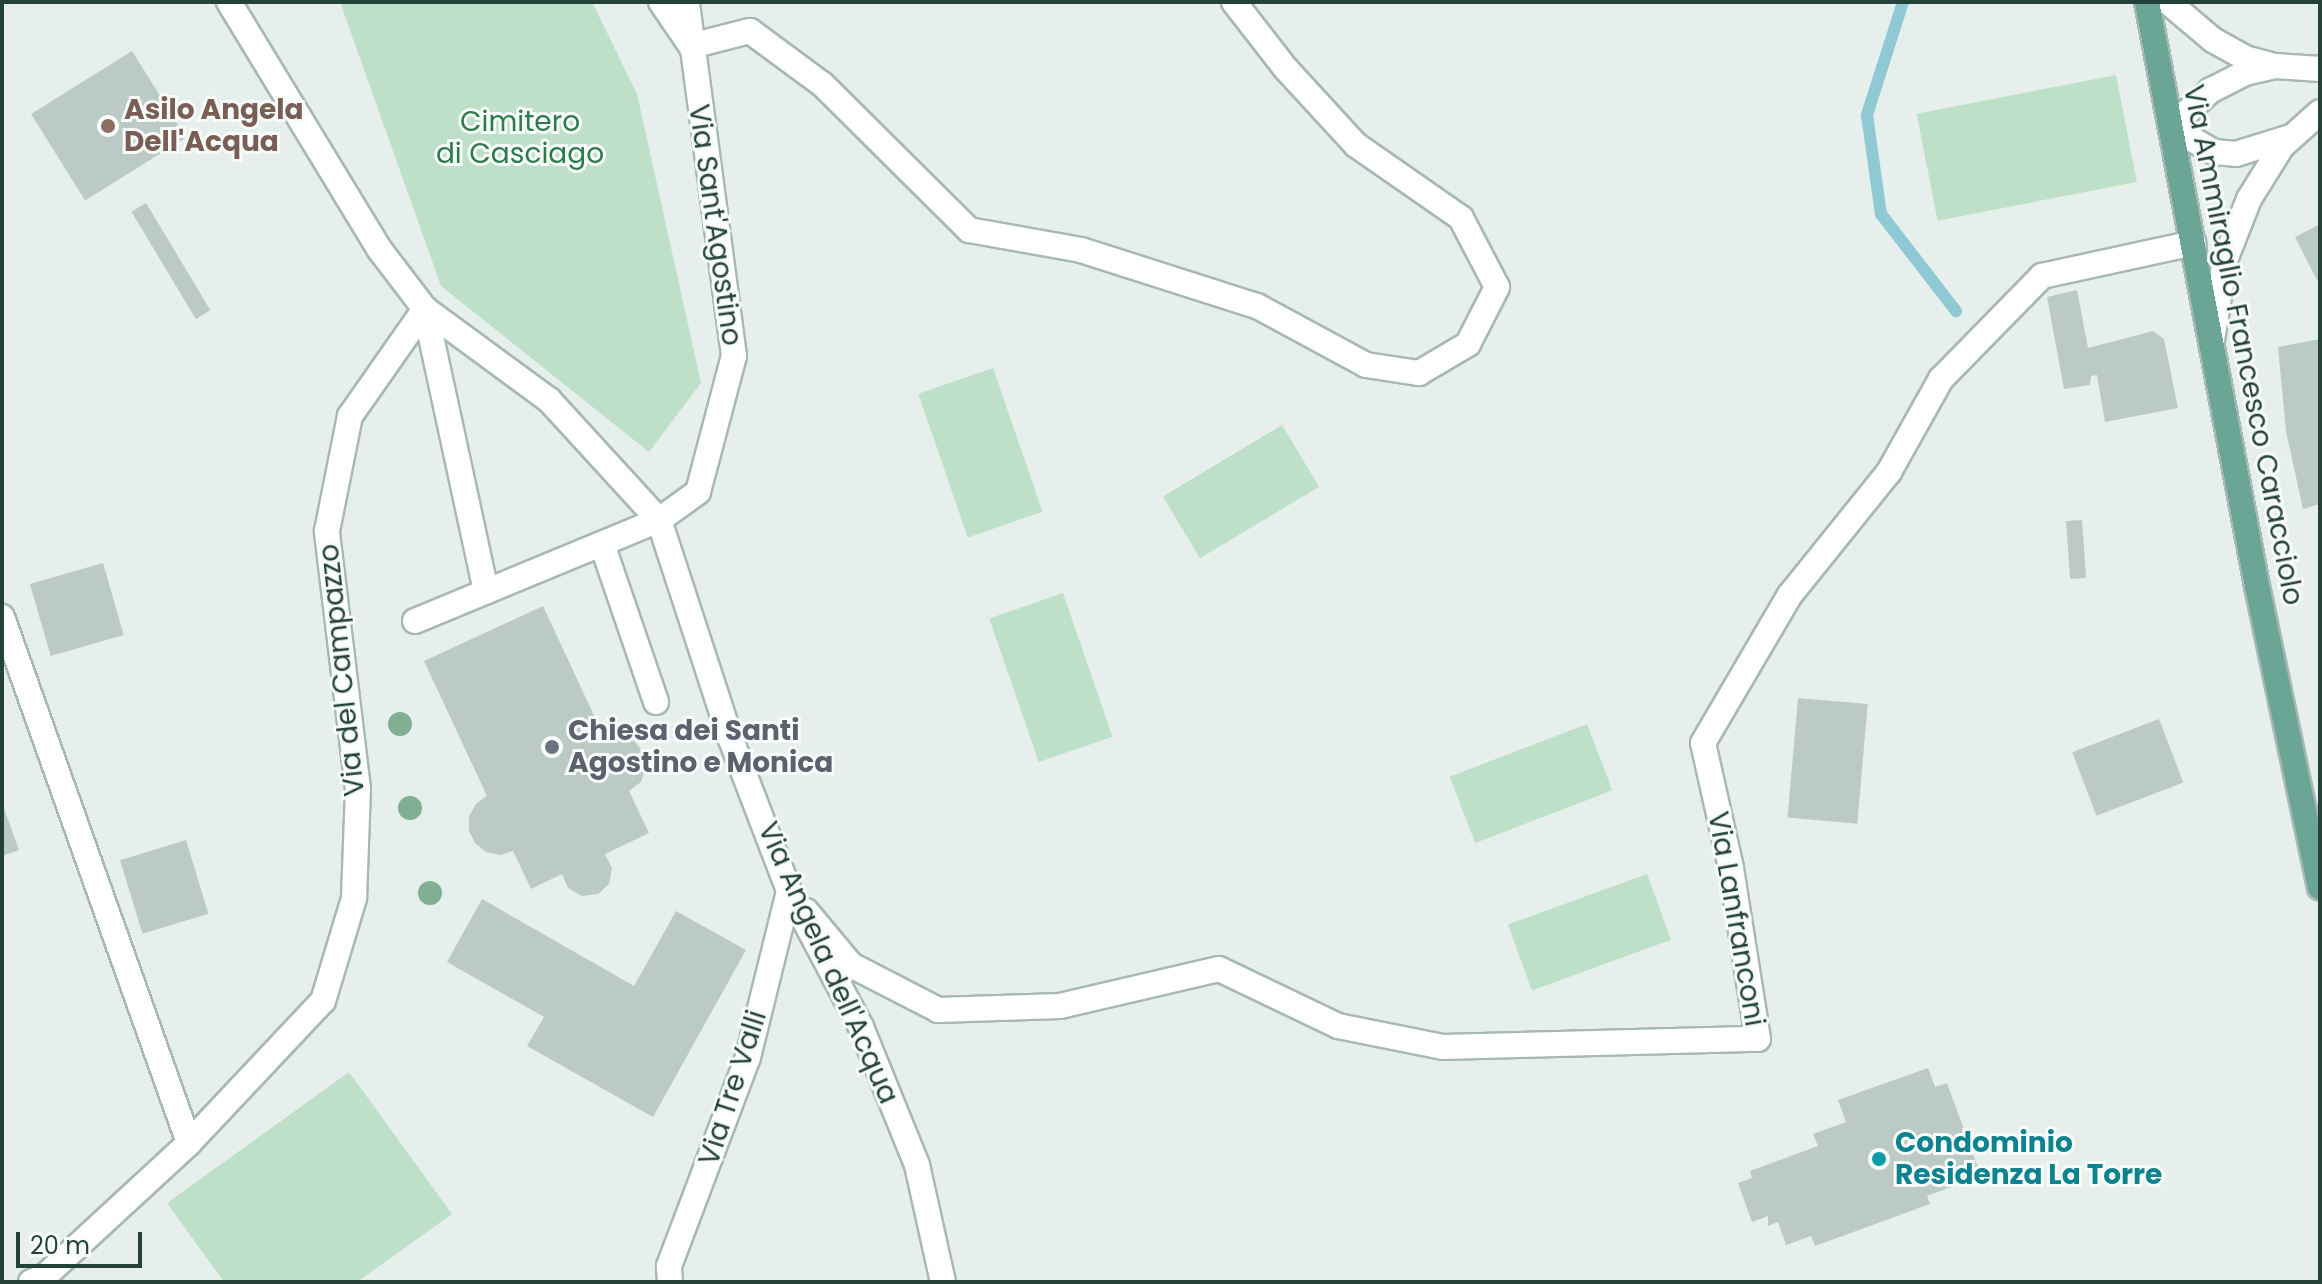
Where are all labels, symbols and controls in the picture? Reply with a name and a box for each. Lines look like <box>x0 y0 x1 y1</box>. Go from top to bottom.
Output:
street label: Via Ammiraglio Francesco Caracciolo <box>2176 82 2310 608</box>
place label: Asilo Angela Dell'Acqua <box>124 93 304 159</box>
street label: Via Sant'Agostino <box>681 102 749 348</box>
park label: Cimitero di Casciago <box>436 105 604 171</box>
marker: Asilo Angela Dell'Acqua <box>99 117 117 135</box>
street label: Via del Campazzo <box>312 542 372 798</box>
place label: Chiesa dei Santi Agostino e Monica <box>568 714 833 780</box>
marker: Chiesa dei Santi Agostino e Monica <box>543 738 561 756</box>
street label: Via Lanfranconi <box>1701 809 1771 1029</box>
street label: Via Angela dell'Acqua <box>751 817 905 1109</box>
street label: Via Tre Valli <box>692 1006 774 1170</box>
place label: Condominio Residenza La Torre <box>1895 1126 2162 1192</box>
marker: Condominio Residenza La Torre <box>1870 1150 1888 1168</box>
scale bar <box>20 1216 146 1266</box>
text: 20 m <box>30 1229 90 1262</box>

